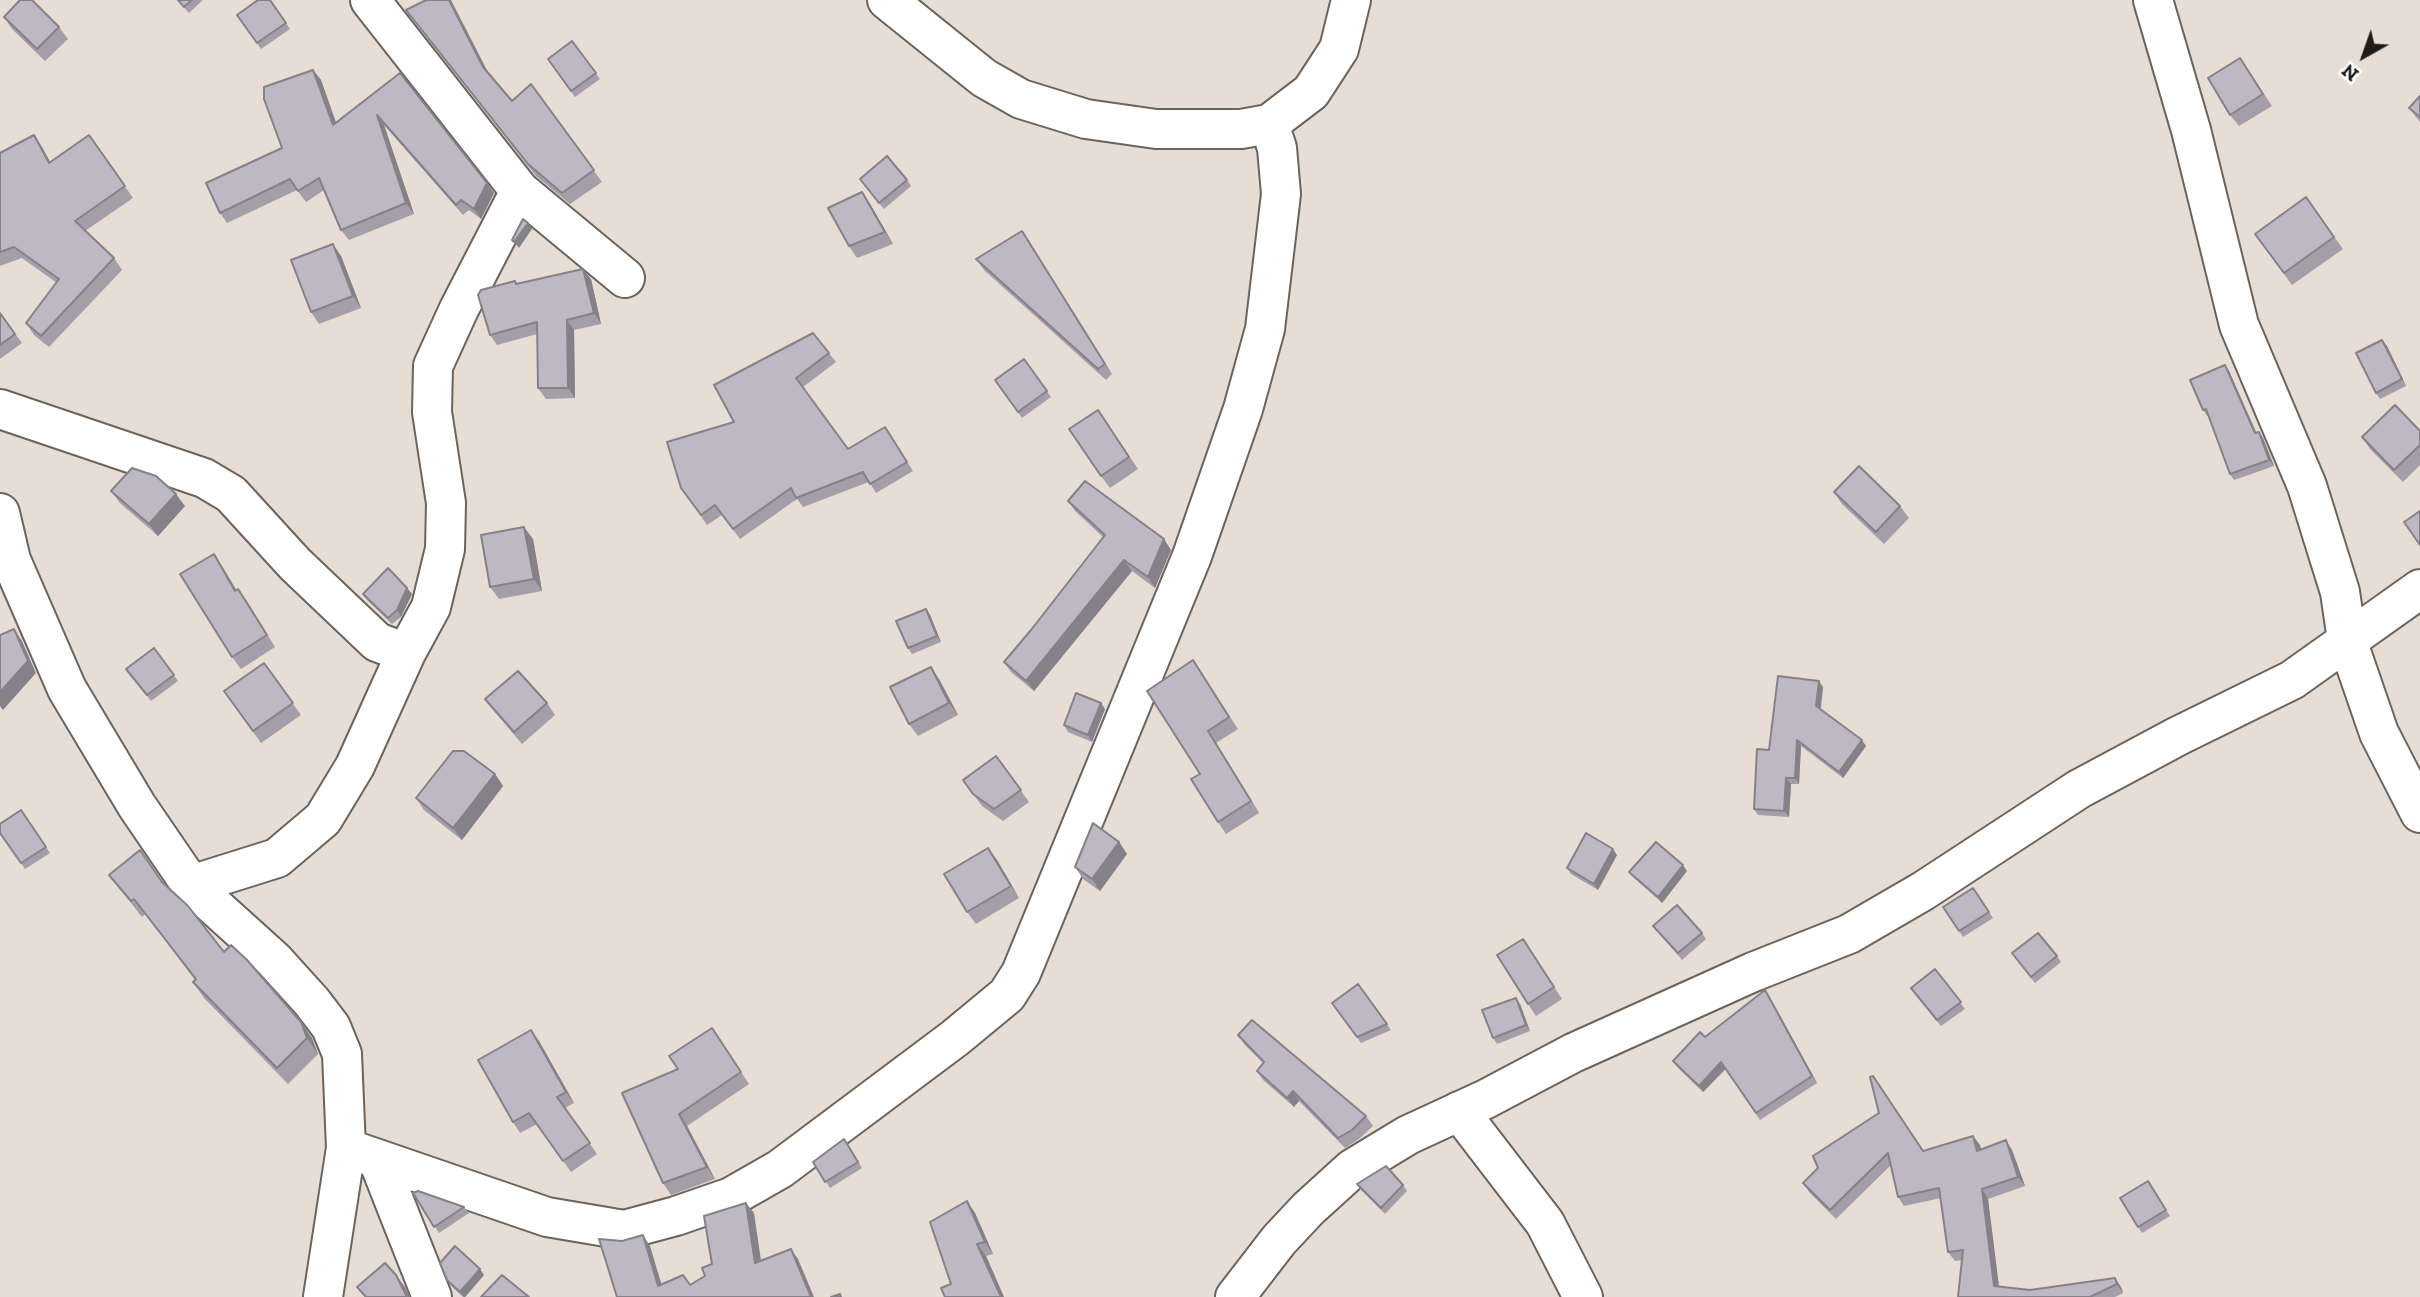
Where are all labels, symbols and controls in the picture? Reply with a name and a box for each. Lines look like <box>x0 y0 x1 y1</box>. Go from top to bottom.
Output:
north arrow <box>2329 21 2399 91</box>
text: N <box>2337 59 2363 86</box>

